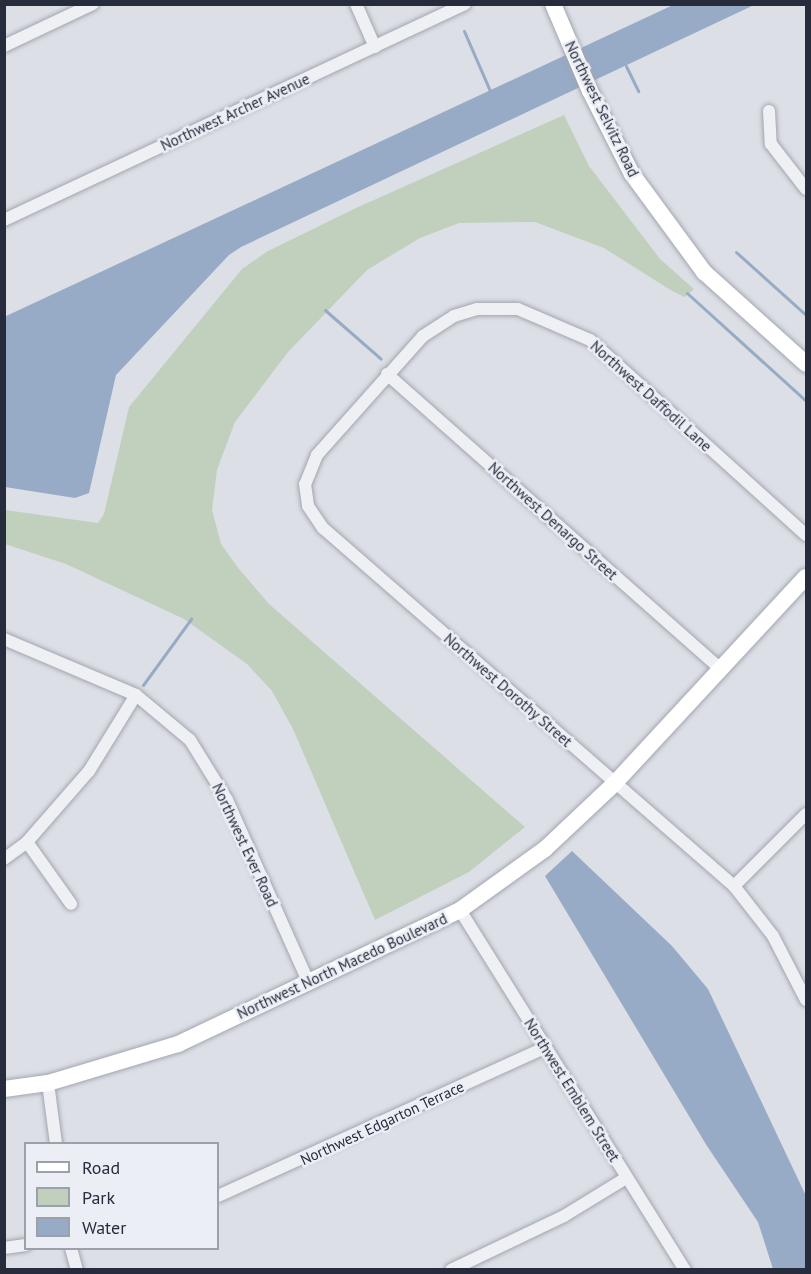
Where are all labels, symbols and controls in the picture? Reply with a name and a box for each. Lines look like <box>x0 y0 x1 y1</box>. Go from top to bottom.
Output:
street label: Northwest Selvitz Road <box>561 38 643 180</box>
street label: Northwest Archer Avenue <box>157 69 313 155</box>
street label: Northwest Daffodil Lane <box>587 337 715 455</box>
street label: Northwest Denargo Street <box>485 458 621 584</box>
street label: Northwest Dorothy Street <box>440 629 576 751</box>
street label: Northwest Ever Road <box>208 780 282 910</box>
street label: Northwest North Macedo Boulevard <box>234 909 450 1023</box>
street label: Northwest Emblem Street <box>520 1015 624 1165</box>
street label: Northwest Edgarton Terrace <box>297 1077 467 1169</box>
legend <box>24 1142 219 1250</box>
text: Road <box>82 1156 120 1179</box>
text: Park <box>82 1186 115 1209</box>
text: Water <box>82 1216 126 1239</box>

